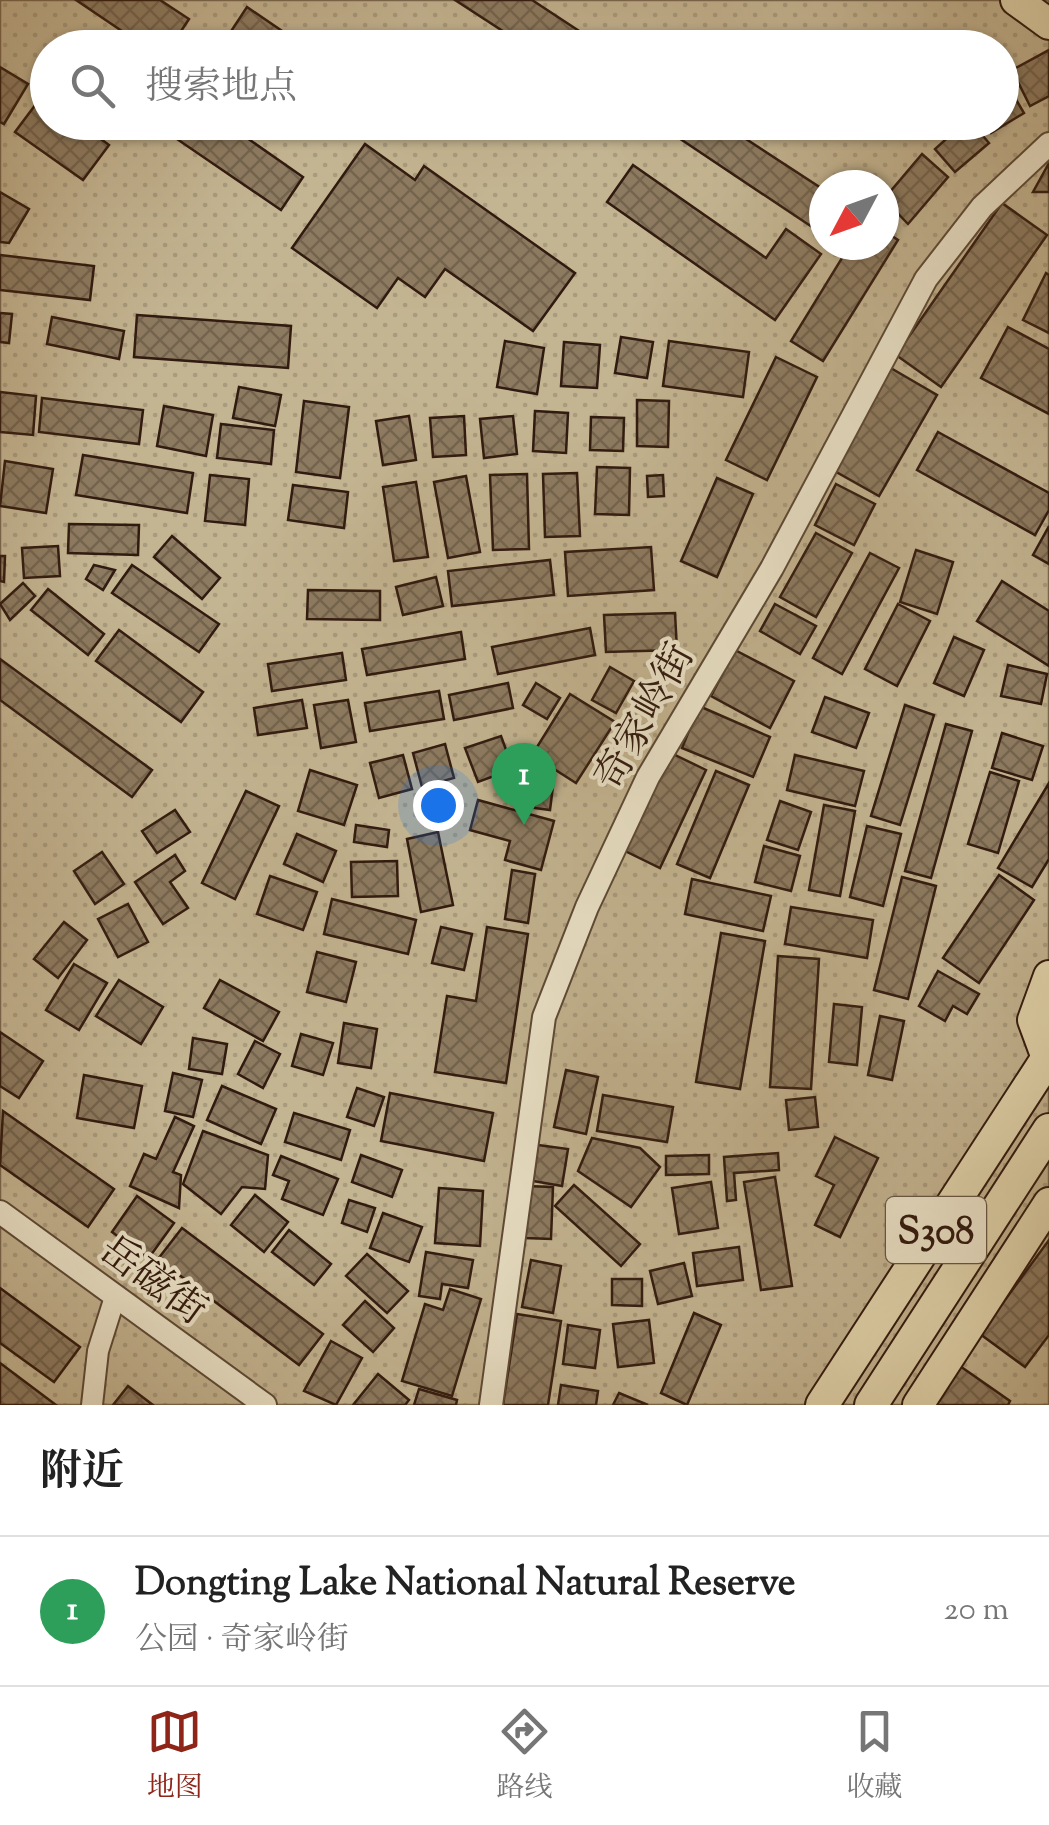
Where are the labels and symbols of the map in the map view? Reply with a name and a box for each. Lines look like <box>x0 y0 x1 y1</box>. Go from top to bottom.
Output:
north arrow <box>809 170 899 260</box>
street label: 奇家岭街 <box>583 634 711 802</box>
pin: 1 <box>492 742 556 825</box>
your location <box>413 780 464 831</box>
road number: S308 <box>886 1197 986 1263</box>
street label: 岳磁街 <box>86 1224 217 1341</box>

